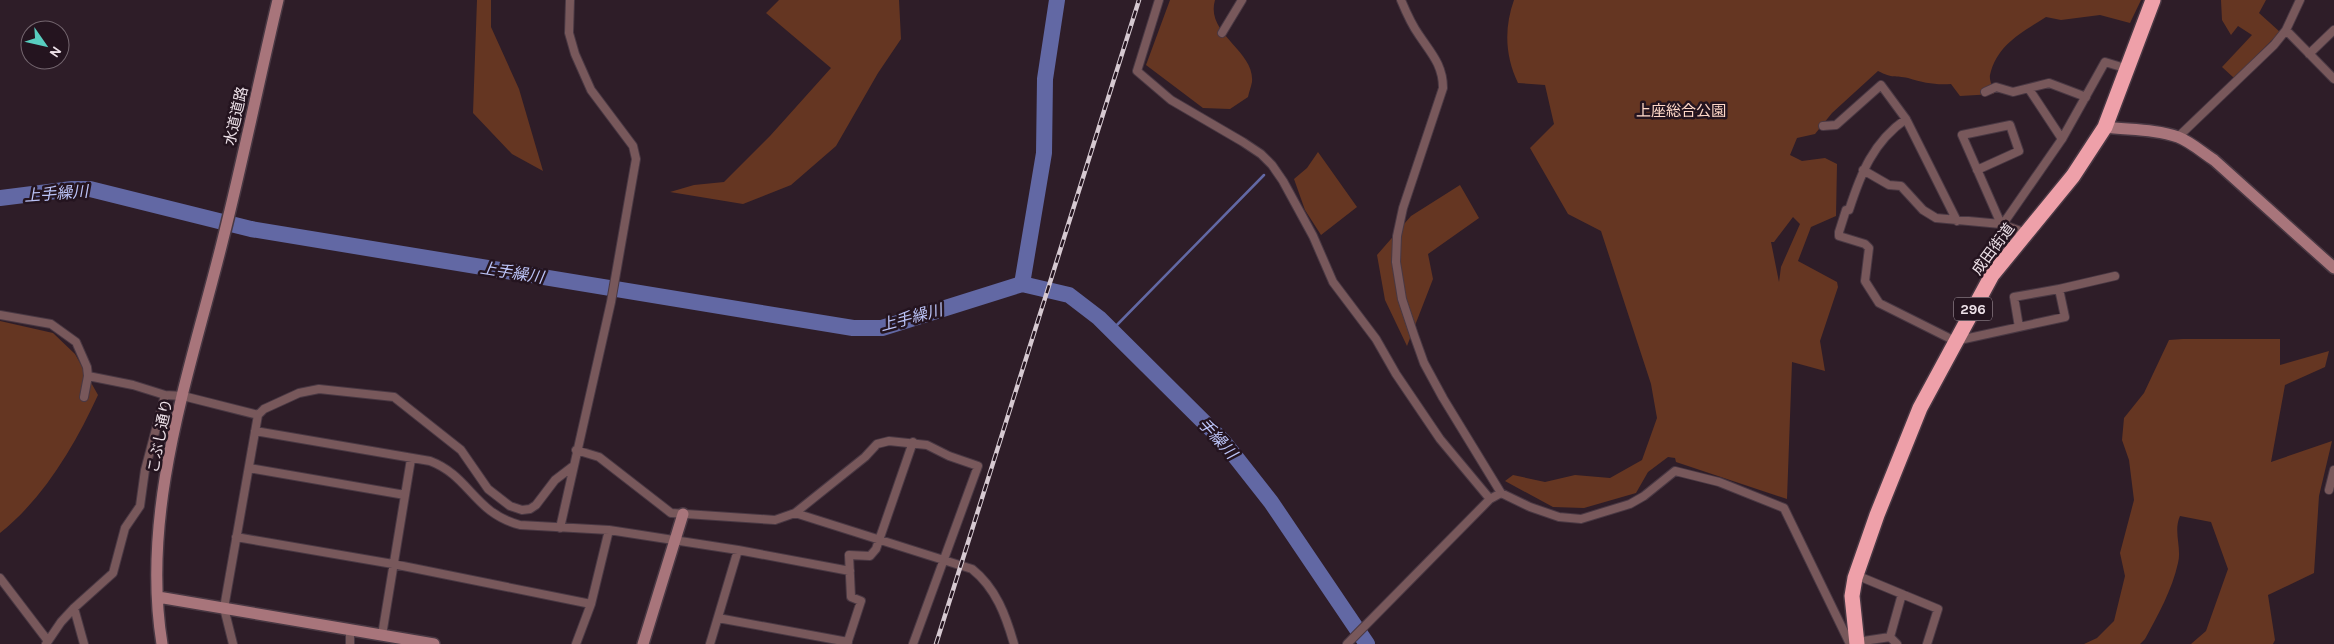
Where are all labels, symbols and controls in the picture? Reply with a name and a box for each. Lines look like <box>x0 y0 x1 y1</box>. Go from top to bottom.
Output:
north arrow <box>20 20 70 70</box>
text: N <box>46 43 65 61</box>
street label: 水道道路 <box>220 85 252 147</box>
park label: 上座総合公園 <box>1636 102 1726 120</box>
water label: 上手繰川 <box>23 182 91 205</box>
street label: 成田街道 <box>1968 220 2018 278</box>
water label: 上手繰川 <box>479 258 547 287</box>
road number: 296 <box>1954 298 1992 320</box>
water label: 上手繰川 <box>878 300 946 335</box>
street label: こぶし通り <box>144 397 176 475</box>
water label: 手繰川 <box>1195 414 1242 464</box>

